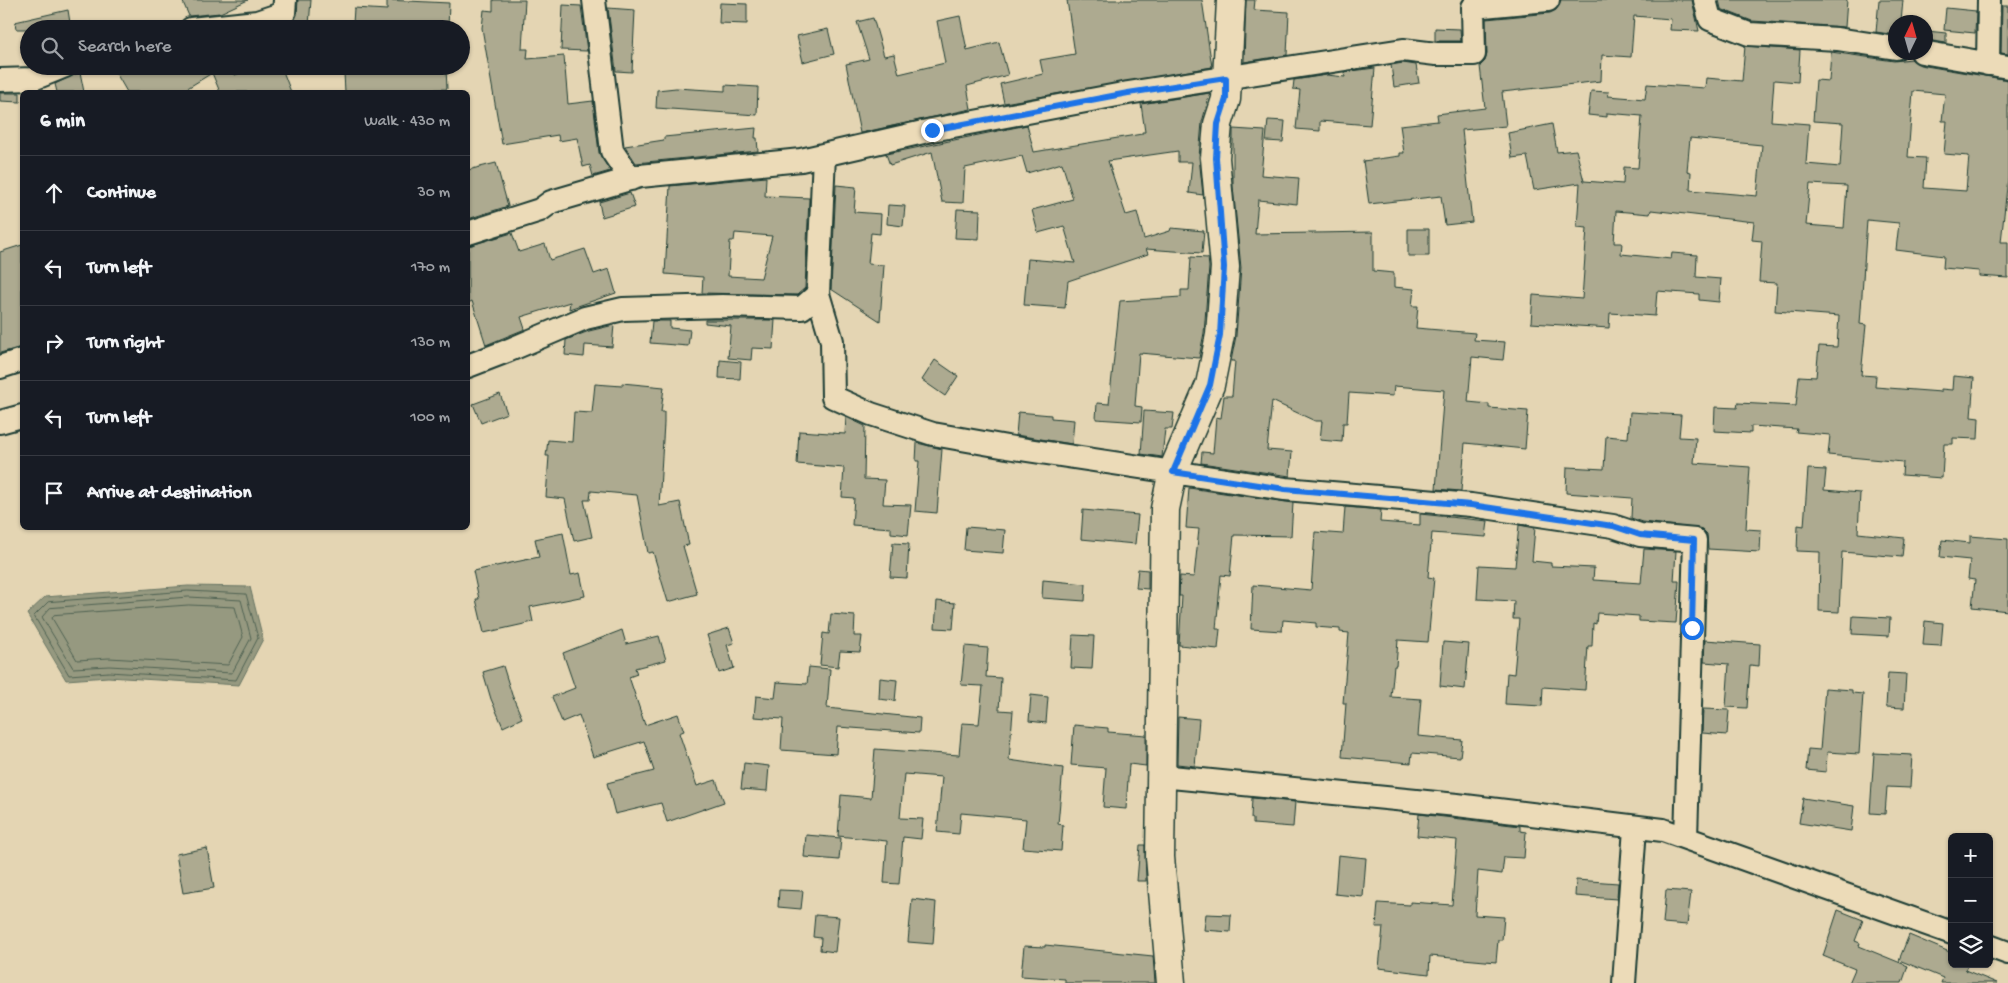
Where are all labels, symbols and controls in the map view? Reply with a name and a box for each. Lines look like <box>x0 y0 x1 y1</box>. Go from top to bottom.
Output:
north arrow <box>1888 15 1933 60</box>
search box <box>20 20 470 75</box>
icon: search <box>38 34 66 62</box>
text: Search here <box>78 36 172 59</box>
text: 6 min <box>40 110 85 135</box>
text: Walk · 430 m <box>364 113 450 132</box>
route end <box>921 119 944 142</box>
icon: ahead <box>40 179 68 207</box>
text: Continue <box>87 182 156 205</box>
text: 30 m <box>417 184 450 203</box>
icon: left <box>40 254 68 282</box>
text: Turn left <box>87 257 151 280</box>
text: 170 m <box>411 259 450 278</box>
icon: right <box>40 329 68 357</box>
text: Turn right <box>87 332 163 355</box>
text: 130 m <box>411 334 450 353</box>
icon: left <box>40 404 68 432</box>
text: Turn left <box>87 407 151 430</box>
text: 100 m <box>410 409 450 428</box>
icon: arrive <box>40 479 68 507</box>
text: Arrive at destination <box>87 482 251 505</box>
route start <box>1681 617 1704 640</box>
map controls <box>1948 833 1993 968</box>
button: + <box>1948 833 1993 878</box>
button: − <box>1948 878 1993 923</box>
button: layers <box>1948 923 1993 968</box>

